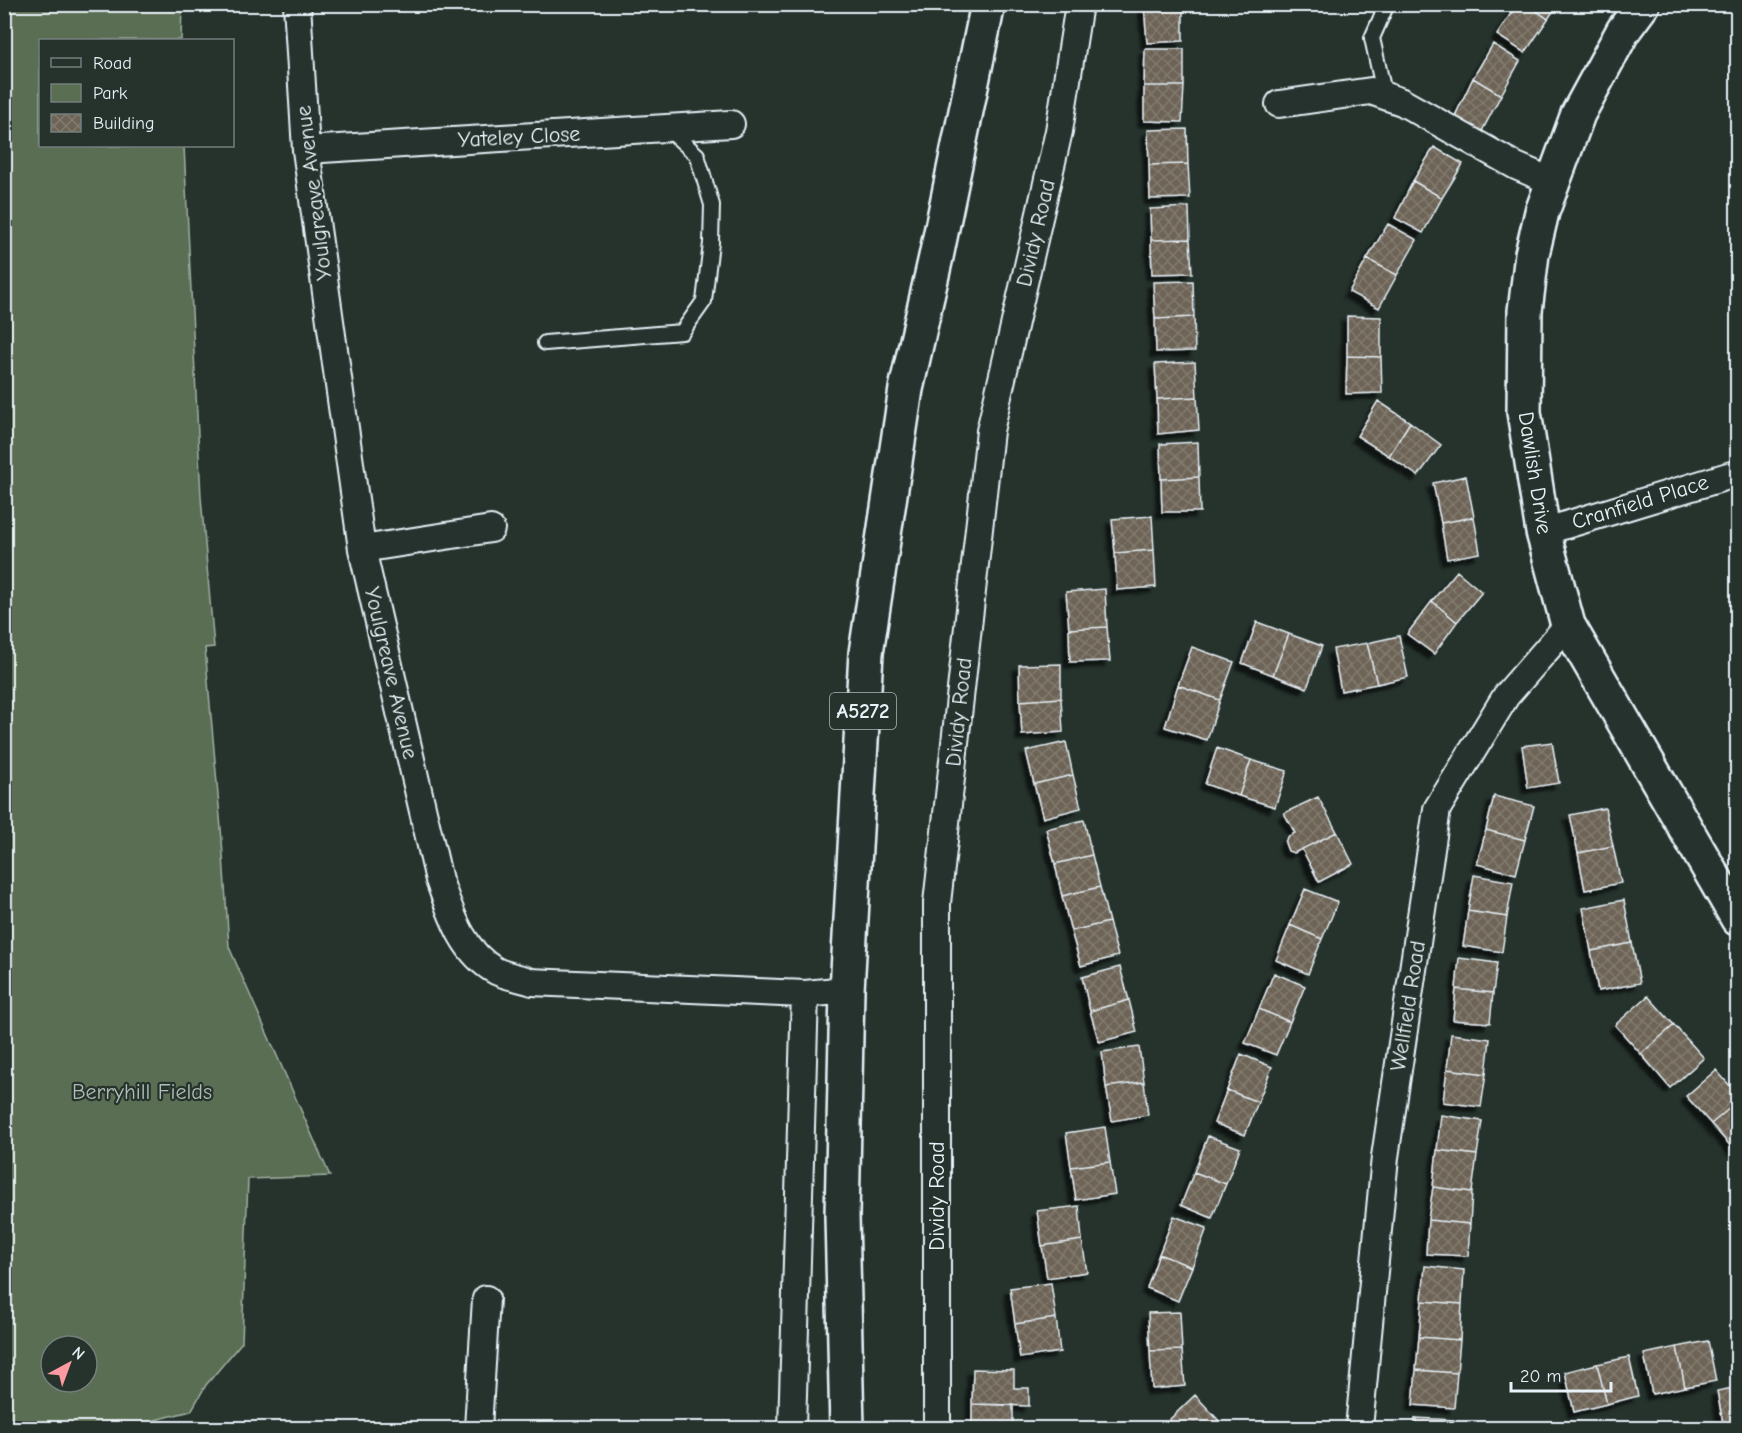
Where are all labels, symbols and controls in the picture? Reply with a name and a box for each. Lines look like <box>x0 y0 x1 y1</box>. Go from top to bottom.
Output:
legend <box>39 39 234 147</box>
text: Road <box>93 53 132 74</box>
text: Park <box>93 83 128 104</box>
street label: Youlgreave Avenue <box>290 104 338 282</box>
text: Building <box>93 113 155 134</box>
street label: Yateley Close <box>457 121 581 153</box>
street label: Dividy Road <box>1011 177 1061 289</box>
street label: Dawlish Drive <box>1512 410 1558 536</box>
street label: Cranfield Place <box>1569 469 1711 535</box>
street label: Youlgreave Avenue <box>359 584 423 762</box>
street label: Dividy Road <box>940 656 978 768</box>
road number: A5272 <box>830 693 896 729</box>
street label: Wellfield Road <box>1385 939 1431 1073</box>
park label: Berryhill Fields <box>72 1079 212 1105</box>
street label: Dividy Road <box>924 1141 950 1251</box>
north arrow <box>39 1334 99 1394</box>
text: N <box>68 1343 88 1364</box>
scale bar <box>1511 1355 1612 1393</box>
text: 20 m <box>1520 1366 1561 1387</box>

